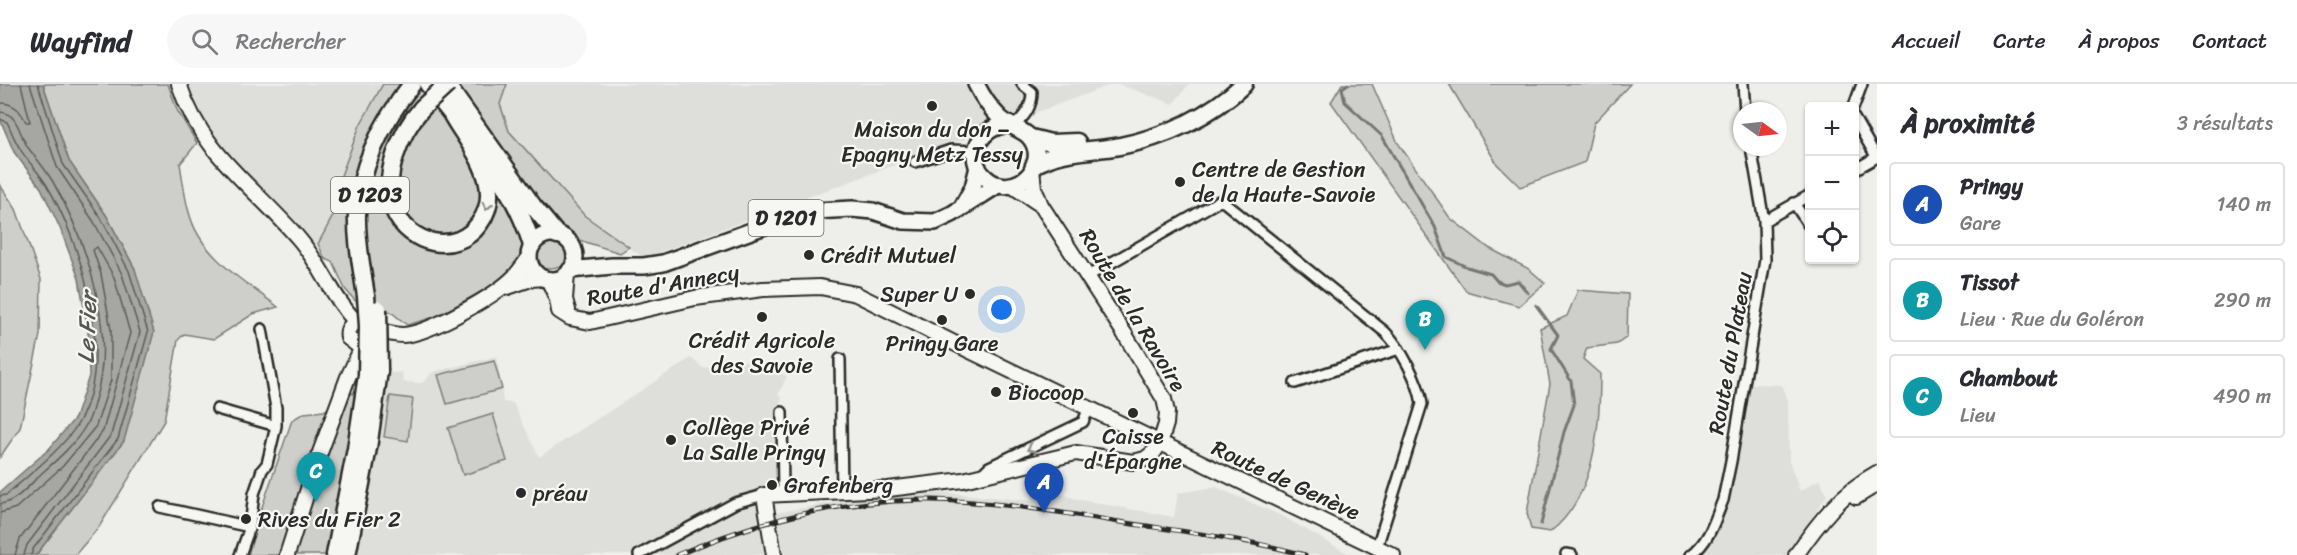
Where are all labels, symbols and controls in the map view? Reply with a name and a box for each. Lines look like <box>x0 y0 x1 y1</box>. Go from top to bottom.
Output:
search box <box>167 14 587 68</box>
text: Wayfind <box>30 17 131 66</box>
text: Rechercher <box>236 22 345 61</box>
text: Accueil <box>1892 22 1960 60</box>
text: Carte <box>1993 22 2046 60</box>
text: À propos <box>2079 22 2160 60</box>
text: Contact <box>2193 22 2267 60</box>
icon: search <box>188 25 221 58</box>
marker: Maison du don – Epagny Metz Tessy <box>925 99 939 113</box>
text: À proximité <box>1901 100 2035 146</box>
north arrow <box>1733 102 1787 156</box>
map controls <box>1805 102 1859 264</box>
button: + <box>1805 102 1859 156</box>
text: 3 résultats <box>2177 106 2273 141</box>
place label: Maison du don – Epagny Metz Tessy <box>841 110 1024 174</box>
place label: Centre de Gestion de la Haute-Savoie <box>1192 150 1376 214</box>
button: − <box>1805 156 1859 210</box>
text: Pringy <box>1960 167 2023 206</box>
marker: Centre de Gestion de la Haute-Savoie <box>1173 175 1187 189</box>
road number: D 1203 <box>331 177 409 213</box>
text: A <box>1916 187 1929 222</box>
text: 140 m <box>2217 187 2271 222</box>
road number: D 1201 <box>748 200 824 236</box>
one-way arrow <box>481 201 494 211</box>
text: Gare <box>1960 206 2001 241</box>
button: locate <box>1805 210 1859 264</box>
street label: Route de la Ravoire <box>1069 220 1198 400</box>
place label: Crédit Mutuel <box>821 236 957 275</box>
marker: Crédit Mutuel <box>802 248 816 262</box>
street label: Route d'Annecy <box>584 252 743 318</box>
text: Tissot <box>1960 263 2019 302</box>
street label: Route du Plateau <box>1696 268 1764 438</box>
place label: Super U <box>880 275 958 314</box>
text: B <box>1916 283 1929 318</box>
text: 290 m <box>2214 283 2271 318</box>
marker: Super U <box>963 287 977 301</box>
water label: Le Fier <box>65 288 109 364</box>
your location <box>987 295 1016 324</box>
pin: B <box>1406 300 1444 350</box>
text: Lieu · Rue du Goléron <box>1960 302 2144 337</box>
marker: Crédit Agricole des Savoie <box>755 310 769 324</box>
marker: Pringy Gare <box>935 313 949 327</box>
place label: Crédit Agricole des Savoie <box>689 321 835 385</box>
place label: Pringy Gare <box>886 324 999 363</box>
text: Chambout <box>1960 359 2058 398</box>
place label: Biocoop <box>1008 373 1084 412</box>
text: C <box>1916 379 1929 414</box>
text: 490 m <box>2213 379 2271 414</box>
marker: Biocoop <box>989 385 1003 399</box>
text: Lieu <box>1960 398 1996 433</box>
marker: Caisse d'Épargne <box>1126 406 1140 420</box>
place label: Collège Privé La Salle Pringy <box>683 408 826 472</box>
place label: Caisse d'Épargne <box>1084 417 1182 481</box>
street label: Route de Genève <box>1205 429 1367 532</box>
marker: Collège Privé La Salle Pringy <box>664 433 678 447</box>
one-way arrow <box>1026 441 1037 453</box>
pin: C <box>296 452 336 502</box>
pin: A <box>1024 464 1064 513</box>
place label: Grafenberg <box>784 466 893 505</box>
place label: préau <box>532 474 588 513</box>
marker: Grafenberg <box>765 478 779 492</box>
marker: préau <box>514 486 528 500</box>
place label: Rives du Fier 2 <box>258 500 401 539</box>
marker: Rives du Fier 2 <box>239 512 253 526</box>

